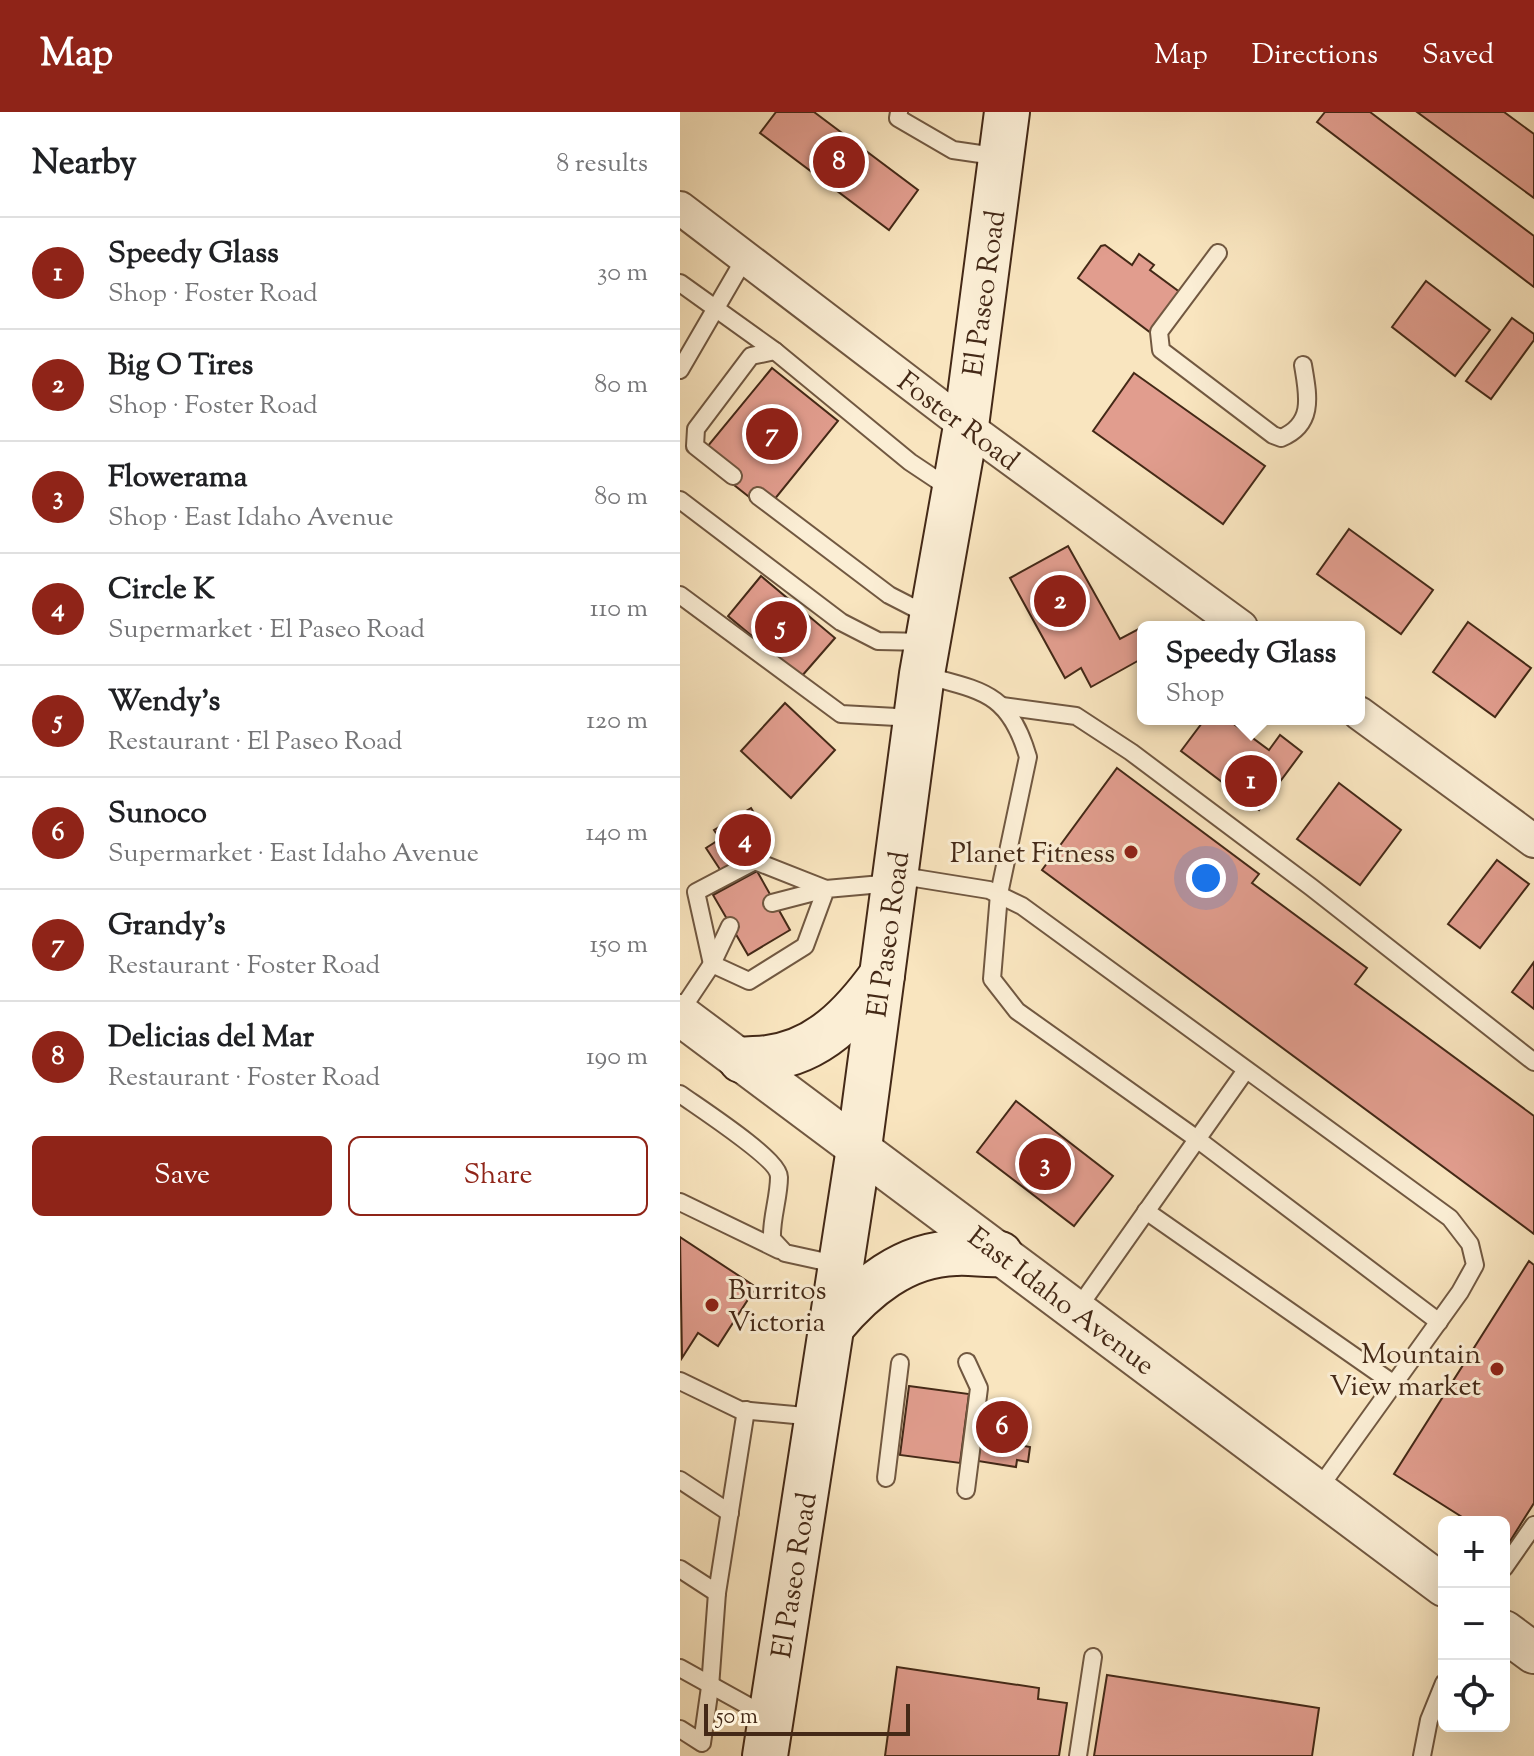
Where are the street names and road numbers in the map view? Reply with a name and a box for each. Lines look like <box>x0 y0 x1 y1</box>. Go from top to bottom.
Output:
street label: El Paseo Road <box>955 208 1017 379</box>
street label: Foster Road <box>888 363 1027 482</box>
street label: El Paseo Road <box>859 849 921 1020</box>
street label: East Idaho Avenue <box>958 1219 1162 1386</box>
street label: El Paseo Road <box>763 1490 829 1661</box>

